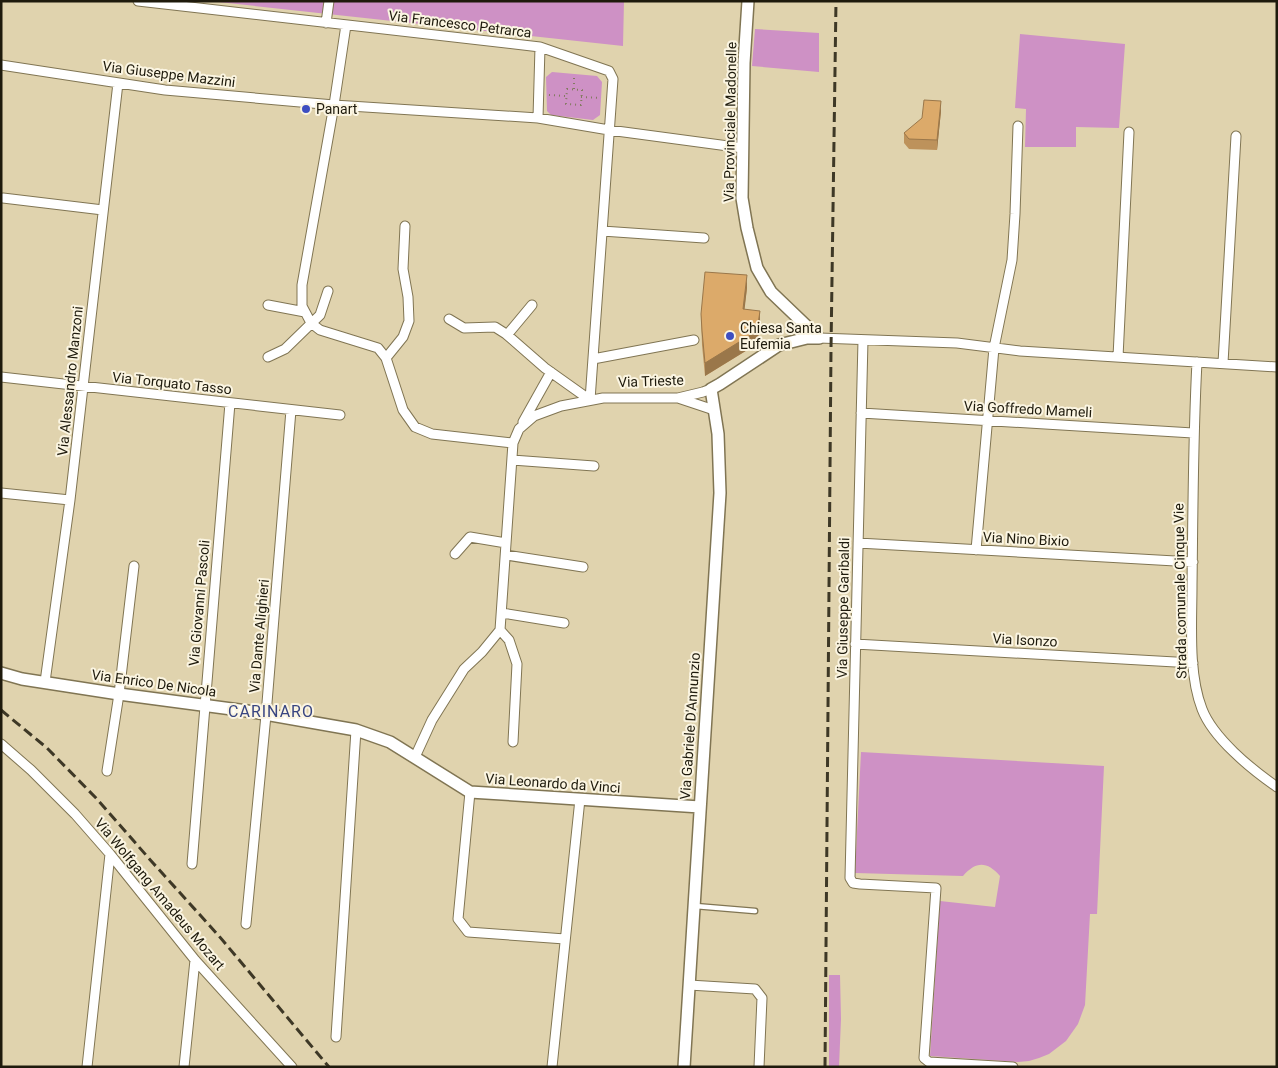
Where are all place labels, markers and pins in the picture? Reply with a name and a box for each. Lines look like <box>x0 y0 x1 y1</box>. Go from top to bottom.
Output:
place label: Panart <box>316 101 358 117</box>
marker: Panart <box>300 103 312 115</box>
place label: Chiesa Santa Eufemia <box>740 320 822 352</box>
marker: Chiesa Santa Eufemia <box>724 330 736 342</box>

